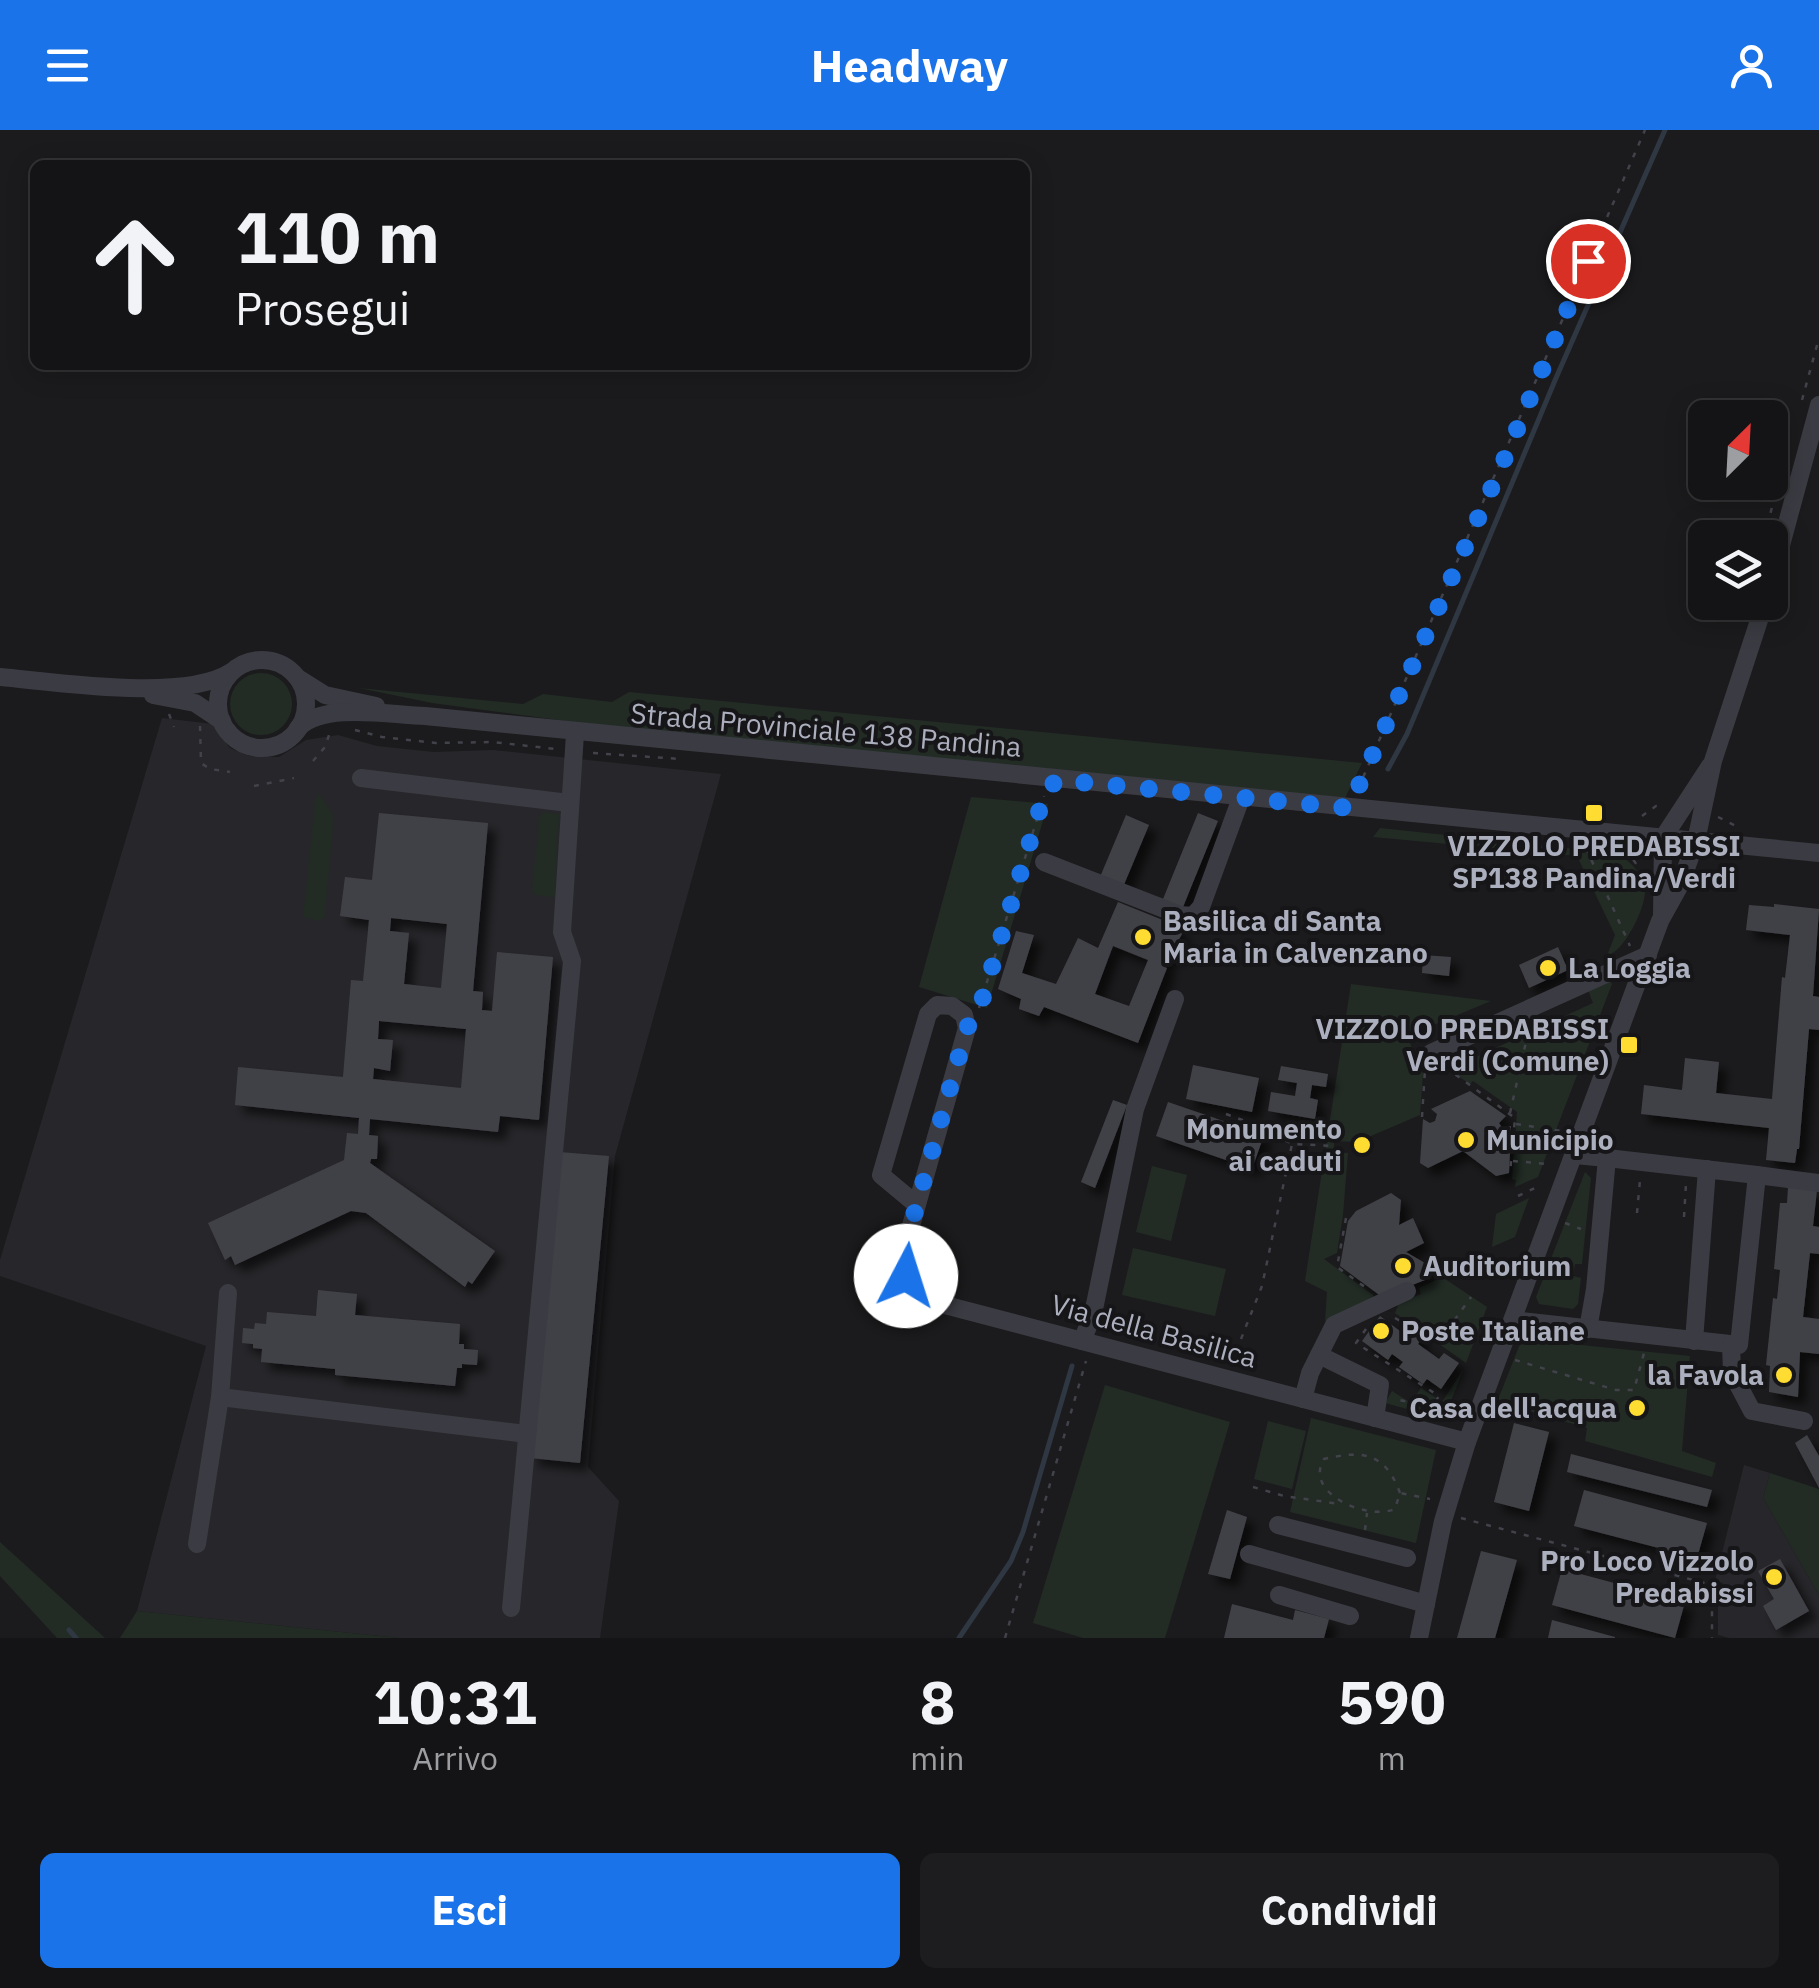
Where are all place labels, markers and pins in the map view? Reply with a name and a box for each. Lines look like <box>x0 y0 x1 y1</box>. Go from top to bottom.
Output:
pin <box>1546 219 1631 304</box>
marker: VIZZOLO PREDABISSI SP138 Pandina/Verdi <box>1583 802 1605 824</box>
place label: VIZZOLO PREDABISSI SP138 Pandina/Verdi <box>1447 827 1741 896</box>
place label: Basilica di Santa Maria in Calvenzano <box>1163 902 1428 971</box>
marker: Basilica di Santa Maria in Calvenzano <box>1132 926 1154 948</box>
place label: La Loggia <box>1568 949 1691 986</box>
marker: La Loggia <box>1537 957 1559 979</box>
place label: VIZZOLO PREDABISSI Verdi (Comune) <box>1316 1010 1609 1079</box>
marker: VIZZOLO PREDABISSI Verdi (Comune) <box>1618 1034 1640 1056</box>
place label: Monumento ai caduti <box>1186 1110 1342 1179</box>
place label: Municipio <box>1486 1121 1614 1158</box>
marker: Municipio <box>1455 1129 1477 1151</box>
marker: Monumento ai caduti <box>1351 1134 1373 1156</box>
place label: Auditorium <box>1423 1247 1571 1284</box>
marker: Auditorium <box>1392 1255 1414 1277</box>
place label: Poste Italiane <box>1401 1312 1585 1349</box>
marker: Poste Italiane <box>1370 1320 1392 1342</box>
place label: la Favola <box>1647 1356 1764 1393</box>
marker: la Favola <box>1773 1364 1795 1386</box>
place label: Casa dell'acqua <box>1409 1389 1617 1426</box>
marker: Casa dell'acqua <box>1626 1397 1648 1419</box>
place label: Pro Loco Vizzolo Predabissi <box>1540 1542 1754 1611</box>
marker: Pro Loco Vizzolo Predabissi <box>1763 1566 1785 1588</box>

